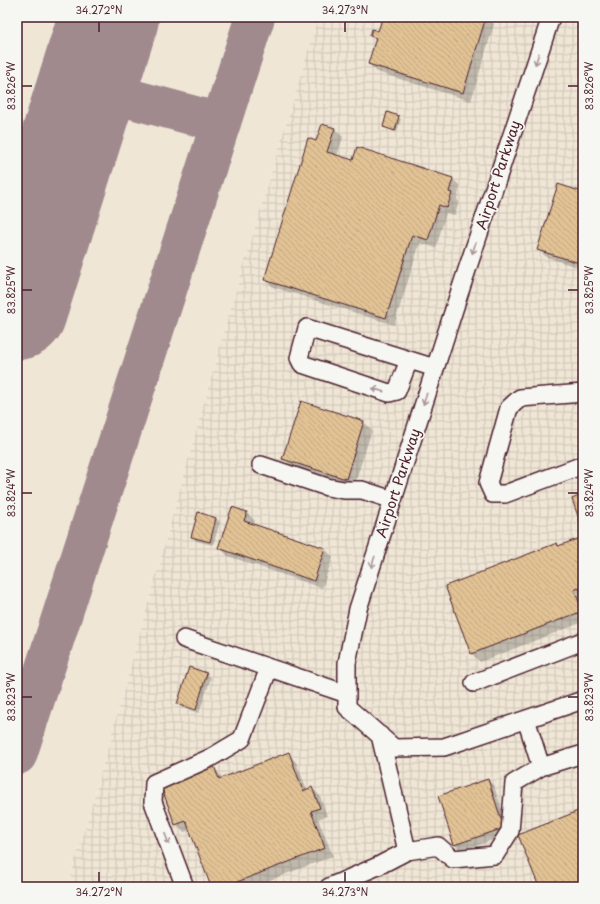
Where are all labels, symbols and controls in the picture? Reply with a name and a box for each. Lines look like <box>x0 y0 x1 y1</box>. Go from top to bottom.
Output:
text: 34.272°N <box>76 2 123 17</box>
text: 34.273°N <box>322 2 368 17</box>
one-way arrow <box>533 52 540 65</box>
text: 83.826°W <box>3 61 18 110</box>
text: 83.826°W <box>581 61 596 110</box>
street label: Airport Parkway <box>470 117 525 232</box>
one-way arrow <box>470 242 477 255</box>
text: 83.825°W <box>3 265 18 314</box>
text: 83.825°W <box>581 265 596 314</box>
one-way arrow <box>372 386 385 393</box>
one-way arrow <box>421 392 428 405</box>
street label: Airport Parkway <box>370 425 425 540</box>
text: 83.824°W <box>3 468 18 517</box>
text: 83.824°W <box>581 468 596 517</box>
one-way arrow <box>369 556 376 569</box>
text: 83.823°W <box>3 672 18 721</box>
text: 83.823°W <box>581 672 596 721</box>
one-way arrow <box>163 832 171 844</box>
text: 34.272°N <box>76 884 123 899</box>
text: 34.273°N <box>322 884 368 899</box>

